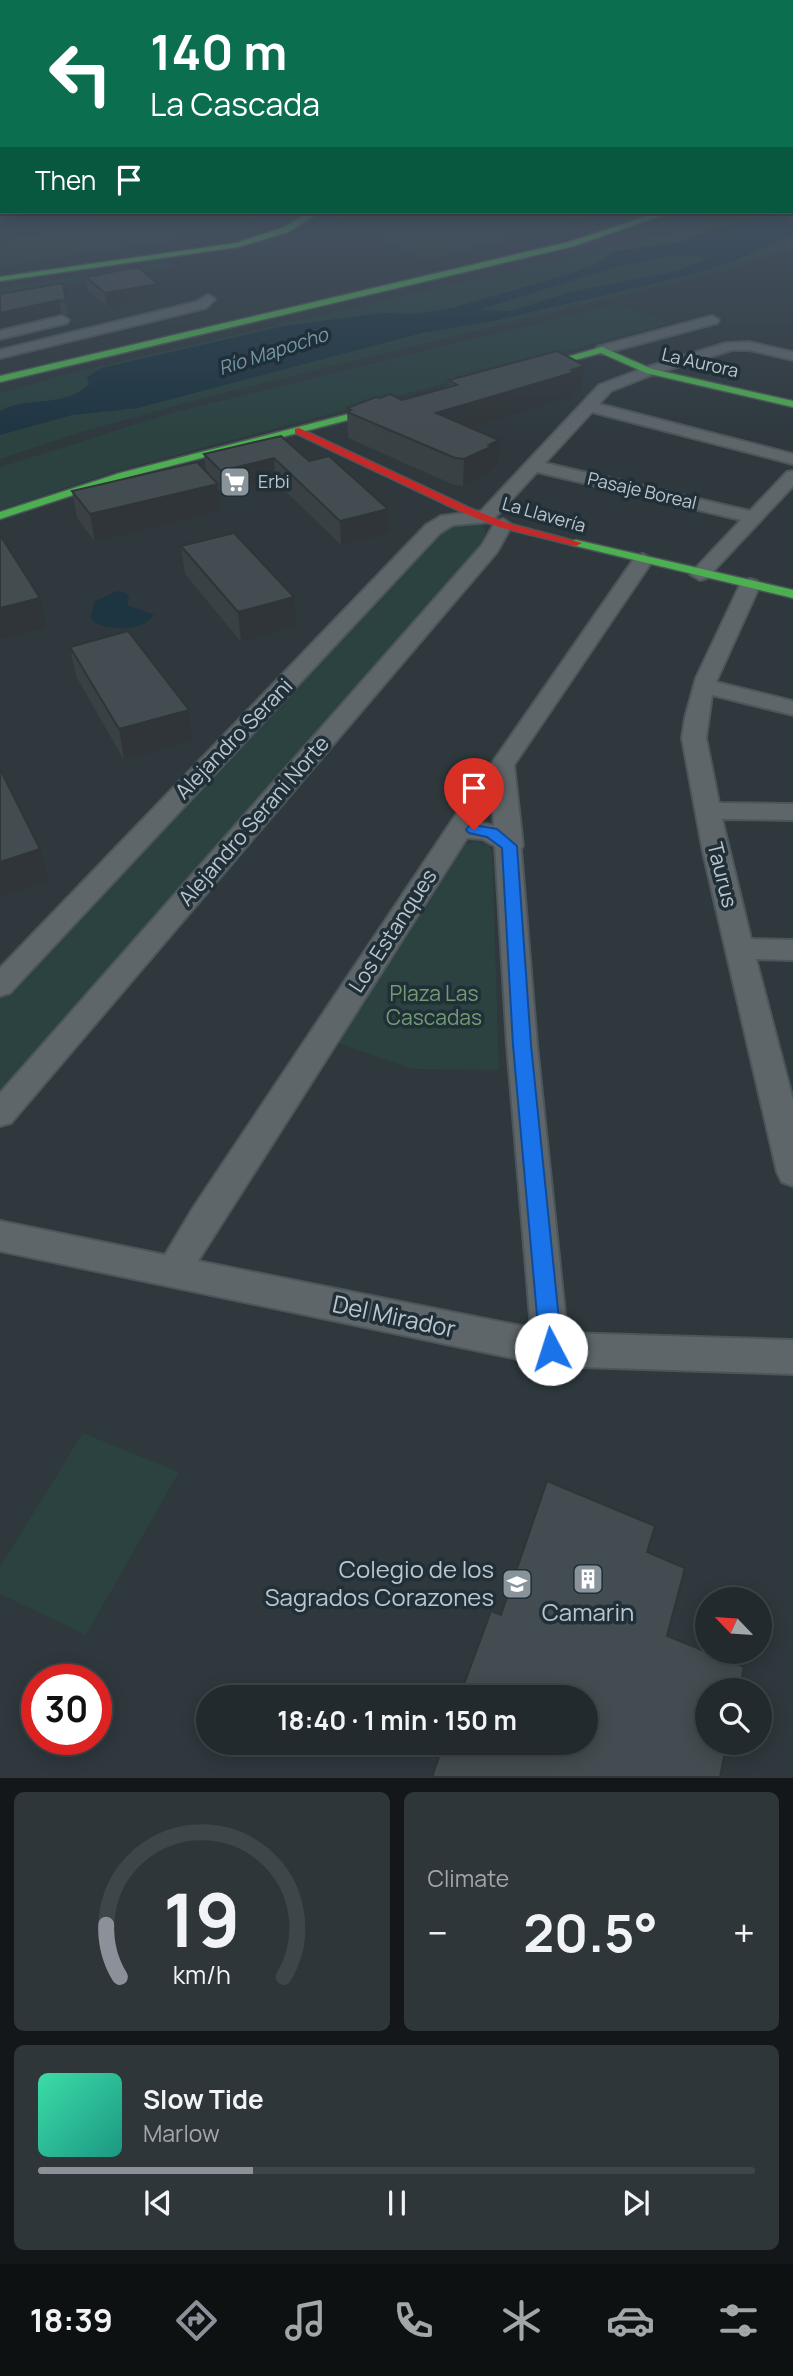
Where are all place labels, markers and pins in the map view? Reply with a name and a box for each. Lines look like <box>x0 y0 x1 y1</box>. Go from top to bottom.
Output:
supermarket icon: Erbi <box>218 465 252 499</box>
place label: Erbi <box>258 469 290 493</box>
pin <box>444 758 504 830</box>
place label: Colegio de los Sagrados Corazones <box>265 1552 494 1613</box>
building icon: Camarin <box>571 1562 605 1596</box>
school or university icon: Colegio de los Sagrados Corazones <box>500 1567 534 1601</box>
place label: Camarin <box>542 1595 634 1628</box>

